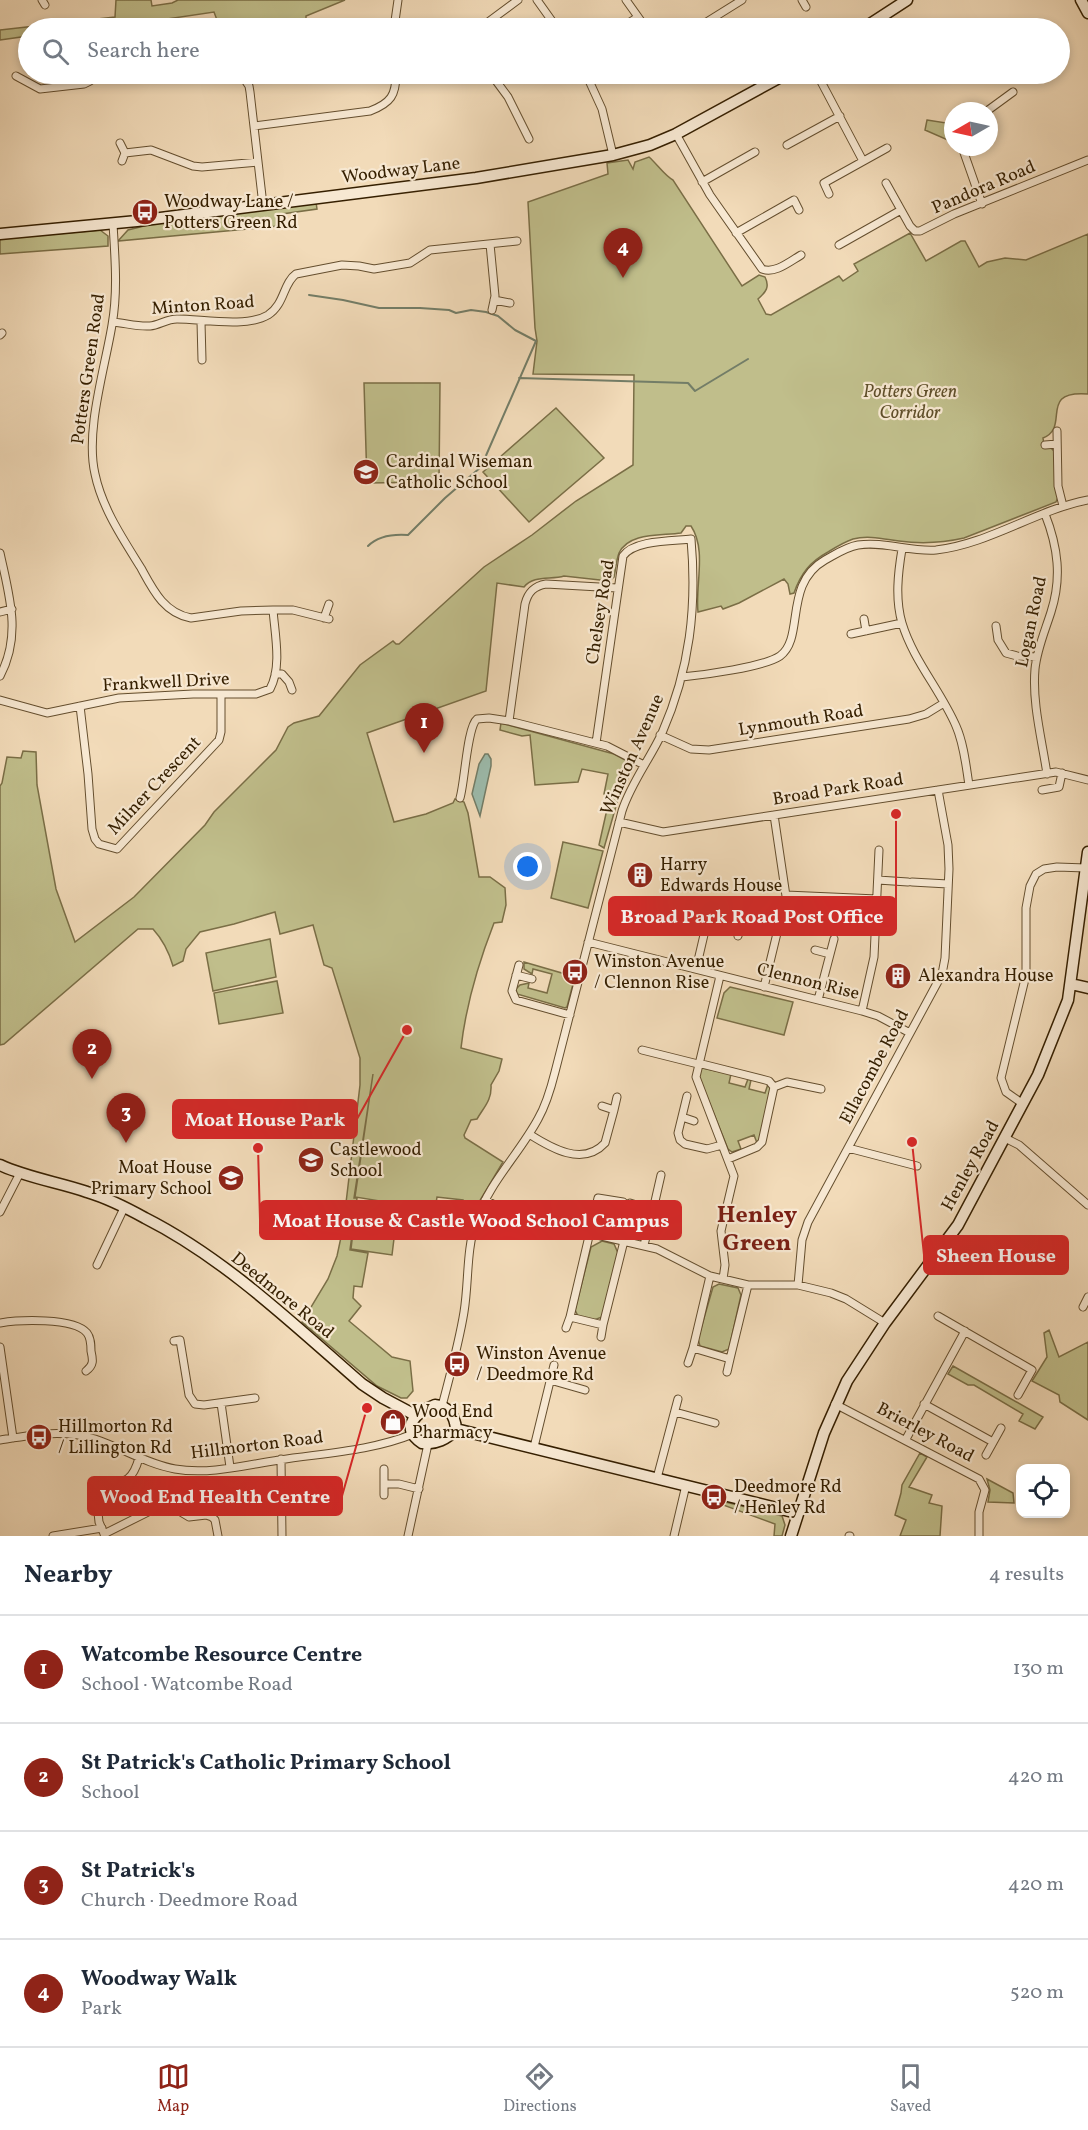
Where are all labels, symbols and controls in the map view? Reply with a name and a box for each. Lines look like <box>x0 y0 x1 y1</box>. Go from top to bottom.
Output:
search box <box>18 18 1070 84</box>
icon: search <box>39 35 72 68</box>
text: Search here <box>87 36 200 67</box>
north arrow <box>944 102 998 156</box>
street label: Woodway Lane <box>340 151 462 191</box>
street label: Pandora Road <box>928 155 1040 221</box>
place label: Woodway Lane / Potters Green Rd <box>164 190 298 236</box>
bus stop icon: Woodway Lane / Potters Green Rd <box>130 197 160 227</box>
pin: 4 <box>604 228 642 278</box>
street label: Minton Road <box>150 290 256 322</box>
street label: Potters Green Road <box>66 292 112 446</box>
park label: Potters Green Corridor <box>863 380 957 426</box>
place label: Cardinal Wiseman Catholic School <box>386 450 533 496</box>
school or university icon: Cardinal Wiseman Catholic School <box>351 457 381 487</box>
street label: Chelsey Road <box>580 558 622 666</box>
street label: Logan Road <box>1010 574 1054 670</box>
street label: Frankwell Drive <box>102 667 230 699</box>
street label: Winston Avenue <box>595 690 671 820</box>
street label: Lynmouth Road <box>737 699 865 743</box>
pin: 1 <box>404 704 444 753</box>
street label: Milner Crescent <box>102 731 208 841</box>
street label: Broad Park Road <box>771 767 905 813</box>
your location <box>513 852 542 881</box>
place label: Harry Edwards House <box>660 853 782 899</box>
building icon: Harry Edwards House <box>625 860 655 890</box>
callout: Broad Park Road Post Office <box>609 897 896 935</box>
text: Broad Park Road Post Office <box>621 904 883 932</box>
place label: Winston Avenue / Clennon Rise <box>594 950 724 996</box>
bus stop icon: Winston Avenue / Clennon Rise <box>560 957 590 987</box>
street label: Clennon Rise <box>754 957 862 1007</box>
building icon: Alexandra House <box>883 961 913 991</box>
place label: Alexandra House <box>918 964 1053 989</box>
street label: Ellacombe Road <box>834 1005 916 1129</box>
pin: 2 <box>72 1030 112 1079</box>
pin: 3 <box>106 1094 146 1143</box>
callout: Moat House Park <box>173 1100 357 1138</box>
text: Moat House Park <box>185 1107 345 1135</box>
street label: Henley Road <box>936 1116 1006 1216</box>
place label: Castlewood School <box>330 1138 422 1184</box>
school or university icon: Castlewood School <box>296 1145 326 1175</box>
place label: Moat House Primary School <box>91 1156 212 1202</box>
school or university icon: Moat House Primary School <box>216 1163 246 1193</box>
district label: Henley Green <box>717 1199 798 1261</box>
callout: Moat House & Castle Wood School Campus <box>260 1201 681 1239</box>
text: Moat House & Castle Wood School Campus <box>273 1208 669 1236</box>
callout: Sheen House <box>924 1236 1068 1274</box>
text: Sheen House <box>936 1243 1056 1271</box>
street label: Deedmore Road <box>225 1247 339 1345</box>
place label: Winston Avenue / Deedmore Rd <box>476 1342 606 1388</box>
bus stop icon: Winston Avenue / Deedmore Rd <box>442 1349 472 1379</box>
street label: Brierley Road <box>872 1397 978 1469</box>
place label: Wood End Pharmacy <box>412 1400 493 1446</box>
shop icon: Wood End Pharmacy <box>378 1407 408 1437</box>
place label: Hillmorton Rd / Lillington Rd <box>58 1415 173 1461</box>
bus stop icon: Hillmorton Rd / Lillington Rd <box>24 1422 54 1452</box>
street label: Hillmorton Road <box>189 1425 325 1467</box>
map controls <box>1016 1464 1070 1518</box>
button: locate <box>1016 1464 1070 1518</box>
place label: Deedmore Rd / Henley Rd <box>734 1475 842 1521</box>
callout: Wood End Health Centre <box>88 1477 342 1515</box>
bus stop icon: Deedmore Rd / Henley Rd <box>699 1482 729 1512</box>
text: Wood End Health Centre <box>100 1484 330 1512</box>
text: Nearby <box>24 1557 113 1593</box>
text: 4 results <box>989 1561 1064 1589</box>
text: Watcombe Resource Centre <box>81 1640 362 1671</box>
text: 1 <box>39 1655 48 1683</box>
text: 130 m <box>1013 1655 1064 1683</box>
text: School · Watcombe Road <box>81 1671 293 1699</box>
text: St Patrick's Catholic Primary School <box>81 1748 451 1779</box>
text: 2 <box>38 1763 49 1791</box>
text: 420 m <box>1008 1763 1064 1791</box>
text: School <box>81 1779 139 1807</box>
text: St Patrick's <box>81 1856 195 1887</box>
text: 3 <box>38 1871 49 1899</box>
text: 420 m <box>1008 1871 1064 1899</box>
text: Church · Deedmore Road <box>81 1887 298 1915</box>
text: Woodway Walk <box>81 1964 237 1995</box>
text: 4 <box>37 1979 50 2007</box>
text: 520 m <box>1010 1979 1064 2007</box>
text: Park <box>81 1995 122 2023</box>
tab: Map <box>157 2060 190 2118</box>
tab: Directions <box>503 2060 577 2118</box>
tab: Saved <box>890 2060 931 2118</box>

